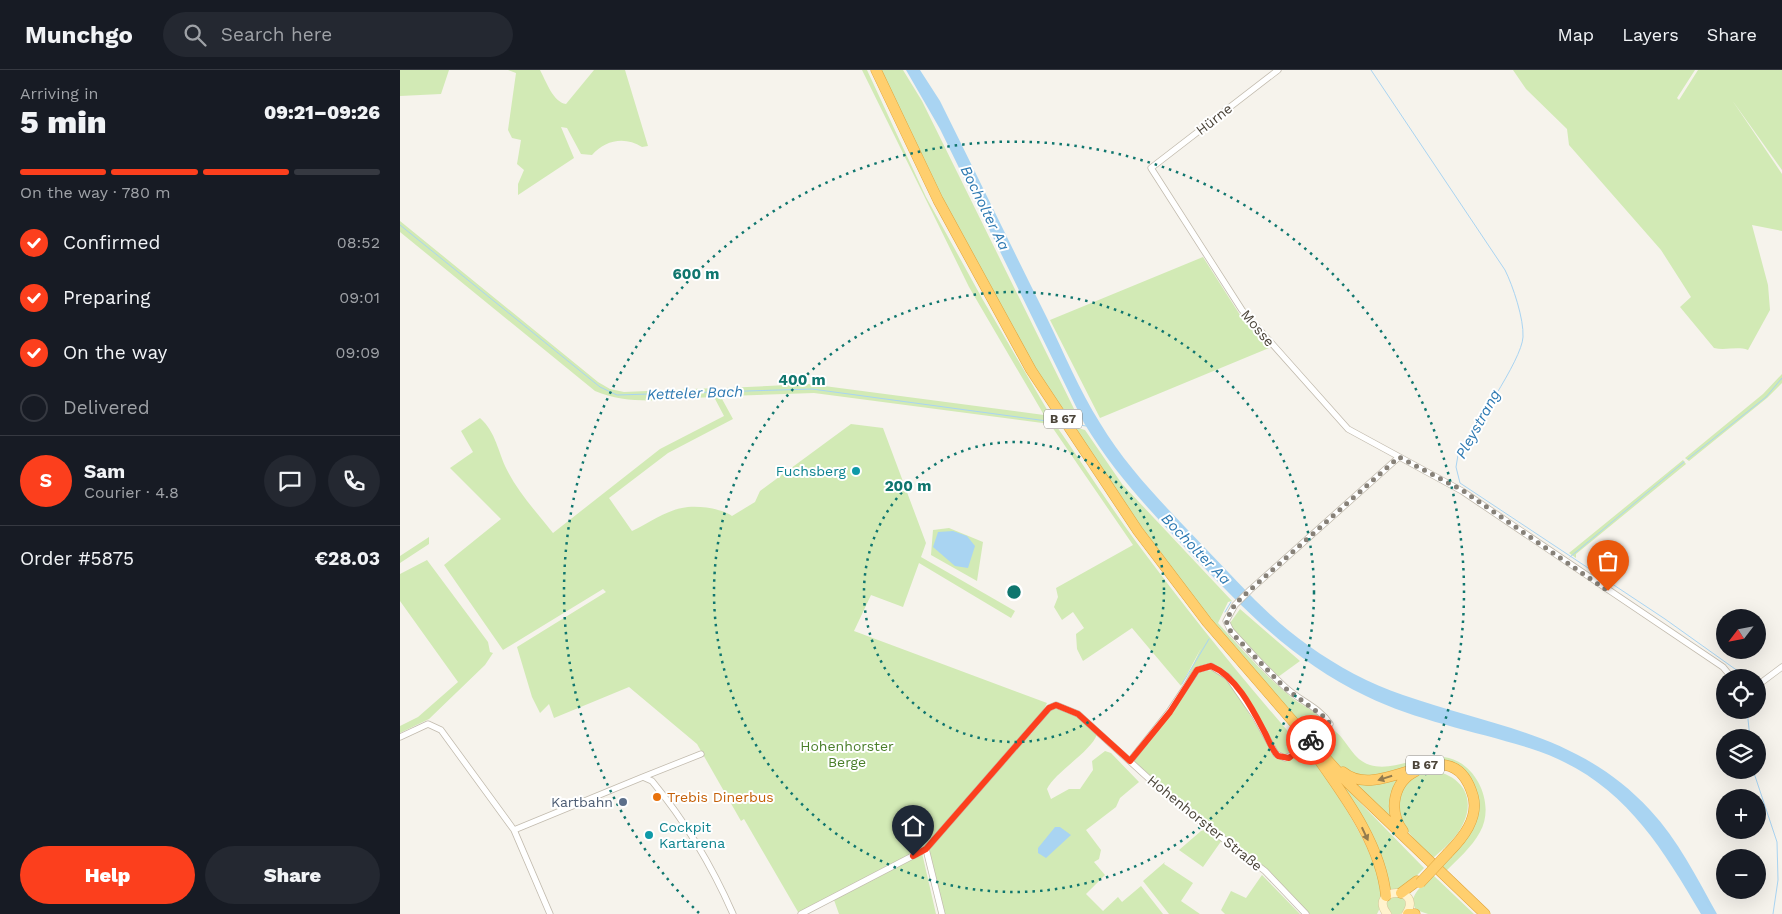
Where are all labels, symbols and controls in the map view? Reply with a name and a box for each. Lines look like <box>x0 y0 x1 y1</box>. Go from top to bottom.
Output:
search box <box>163 12 513 57</box>
text: Munchgo <box>25 21 133 49</box>
icon: search <box>181 21 209 49</box>
text: Search here <box>221 23 332 46</box>
text: Map <box>1557 24 1594 45</box>
text: Layers <box>1622 24 1679 45</box>
text: Share <box>1707 24 1757 45</box>
text: Arriving in <box>20 84 98 103</box>
street label: Hürne <box>1193 100 1235 138</box>
text: 09:21–09:26 <box>264 101 380 124</box>
text: 5 min <box>20 103 107 141</box>
water label: Bocholter Aa <box>957 163 1013 253</box>
text: On the way · 780 m <box>20 183 171 202</box>
icon: check <box>20 229 48 257</box>
text: Confirmed <box>63 231 160 254</box>
text: 08:52 <box>337 233 380 252</box>
text: 600 m <box>673 265 719 283</box>
icon: check <box>20 284 48 312</box>
text: Preparing <box>63 286 150 309</box>
text: 09:01 <box>339 288 380 307</box>
street label: Mosse <box>1238 306 1278 350</box>
icon: check <box>20 339 48 367</box>
text: On the way <box>63 341 167 364</box>
text: 09:09 <box>336 343 380 362</box>
text: 400 m <box>778 371 826 389</box>
water label: Ketteler Bach <box>647 382 743 404</box>
water label: Pleystrang <box>1452 386 1504 462</box>
text: Delivered <box>63 396 150 419</box>
road number: B 67 <box>1044 409 1082 428</box>
button: chat <box>264 455 316 507</box>
button: phone <box>328 455 380 507</box>
text: Sam <box>84 460 125 483</box>
place label: Fuchsberg <box>776 463 847 479</box>
marker: Fuchsberg <box>850 465 862 477</box>
text: S <box>40 469 52 492</box>
text: 200 m <box>885 477 931 495</box>
text: Courier · 4.8 <box>84 483 179 502</box>
water label: Bocholter Aa <box>1158 510 1234 588</box>
pin <box>1587 540 1629 591</box>
text: Order #5875 <box>20 547 134 570</box>
text: €28.03 <box>315 547 380 570</box>
icon: bag <box>1594 547 1622 575</box>
centre of rings <box>1005 583 1023 601</box>
north arrow <box>1716 609 1766 659</box>
map controls <box>1716 609 1766 899</box>
button: locate <box>1716 669 1766 719</box>
courier <box>1286 715 1336 765</box>
icon: bike <box>1297 726 1325 754</box>
button: layers <box>1716 729 1766 779</box>
park label: Hohenhorster Berge <box>800 738 894 770</box>
road number: B 67 <box>1406 756 1444 774</box>
street label: Hohenhorster Straße <box>1144 772 1266 874</box>
one-way arrow <box>1377 775 1392 783</box>
place label: Trebis Dinerbus <box>667 789 774 805</box>
button: + <box>1716 789 1766 839</box>
marker: Trebis Dinerbus <box>651 791 663 803</box>
place label: Kartbahn <box>551 794 613 810</box>
marker: Kartbahn <box>617 796 629 808</box>
pin <box>892 805 934 856</box>
icon: home <box>899 812 927 840</box>
place label: Cockpit Kartarena <box>659 819 725 851</box>
one-way arrow <box>1361 827 1369 841</box>
marker: Cockpit Kartarena <box>643 829 655 841</box>
button: Help <box>20 846 195 904</box>
button: Share <box>205 846 380 904</box>
button: − <box>1716 849 1766 899</box>

